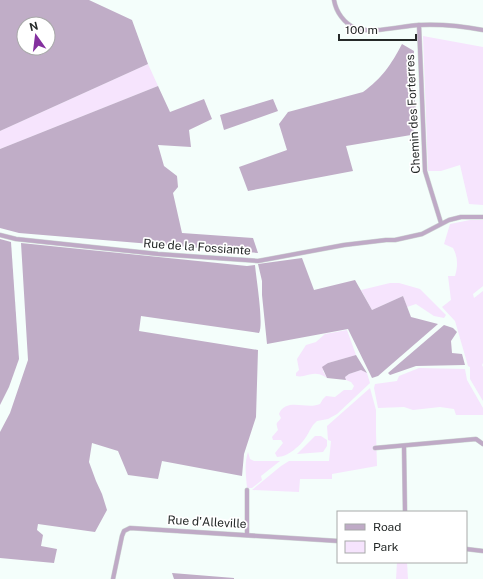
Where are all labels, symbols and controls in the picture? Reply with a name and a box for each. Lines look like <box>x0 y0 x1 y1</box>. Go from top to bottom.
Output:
north arrow <box>16 16 56 56</box>
scale bar <box>339 16 416 42</box>
text: N <box>28 19 39 33</box>
text: 100 m <box>345 23 378 37</box>
street label: Chemin des Forterres <box>403 54 423 174</box>
street label: Rue de la Fossiante <box>143 236 251 258</box>
legend <box>337 511 467 563</box>
street label: Rue d'Alleville <box>167 513 247 531</box>
text: Road <box>373 520 401 534</box>
text: Park <box>373 540 399 554</box>

